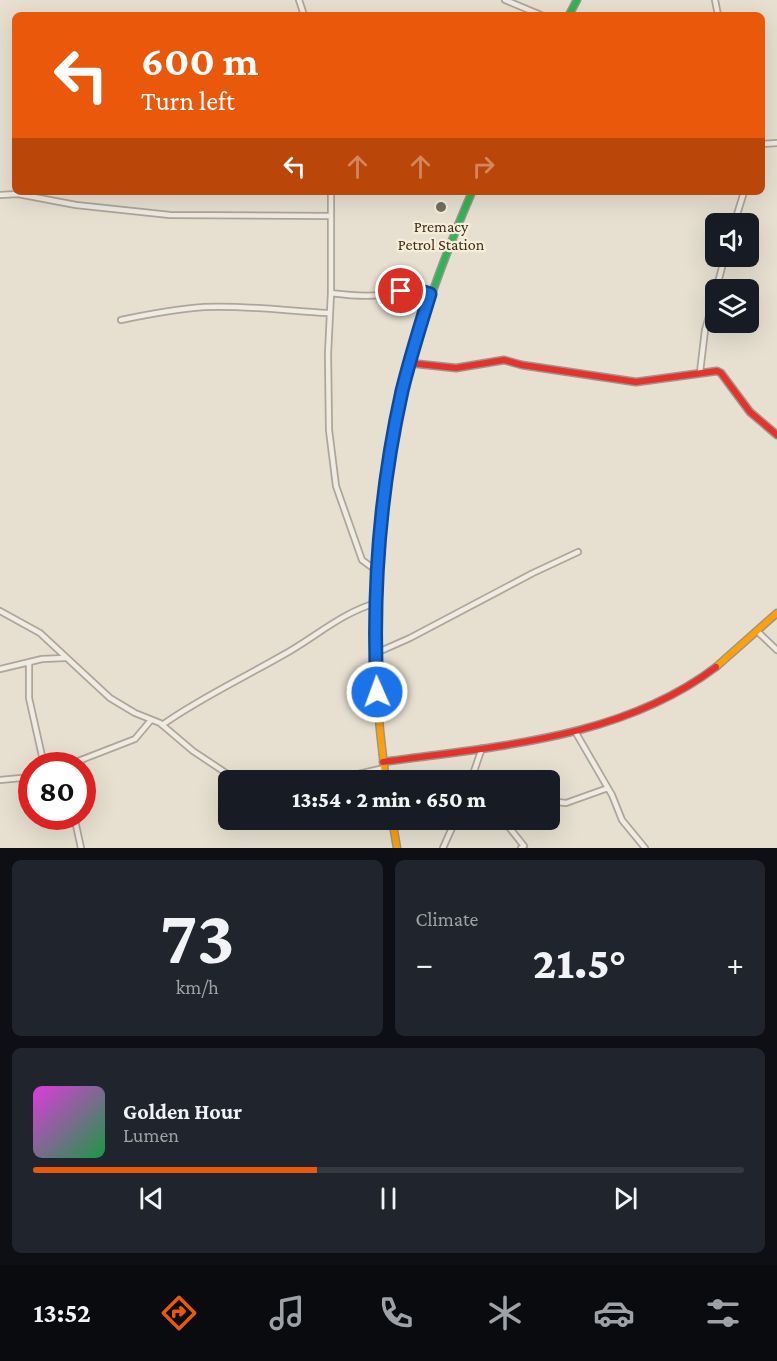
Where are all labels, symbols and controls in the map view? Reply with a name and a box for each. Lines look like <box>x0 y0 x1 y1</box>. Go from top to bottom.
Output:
icon: left <box>42 36 120 114</box>
text: 600 m <box>141 37 259 84</box>
text: Turn left <box>141 86 235 116</box>
icon: left <box>278 150 311 183</box>
icon: ahead <box>341 150 374 183</box>
icon: ahead <box>404 150 437 183</box>
icon: right <box>467 150 500 183</box>
marker: Premacy Petrol Station <box>434 200 448 214</box>
map controls <box>705 213 759 333</box>
button: sound <box>705 213 759 267</box>
place label: Premacy Petrol Station <box>398 218 485 253</box>
pin <box>375 265 426 316</box>
icon: arrive <box>384 274 417 307</box>
button: layers <box>705 279 759 333</box>
position arrow <box>345 660 409 724</box>
speed limit sign: 80 <box>18 752 96 830</box>
text: 13:54 · 2 min · 650 m <box>292 787 486 812</box>
text: 73 <box>160 893 235 980</box>
text: Climate <box>416 908 478 930</box>
text: 21.5° <box>533 938 627 988</box>
text: − <box>416 945 433 982</box>
text: + <box>727 945 744 982</box>
text: km/h <box>176 976 219 998</box>
text: Golden Hour <box>123 1099 242 1124</box>
text: Lumen <box>123 1124 179 1146</box>
icon: previous <box>135 1182 168 1215</box>
icon: pause <box>372 1182 405 1215</box>
icon: next <box>609 1182 642 1215</box>
icon: directions <box>158 1292 200 1334</box>
icon: music <box>266 1292 308 1334</box>
icon: phone <box>375 1292 417 1334</box>
icon: climate <box>484 1292 526 1334</box>
icon: car <box>593 1292 635 1334</box>
icon: filters <box>702 1292 744 1334</box>
text: 13:52 <box>33 1298 91 1328</box>

